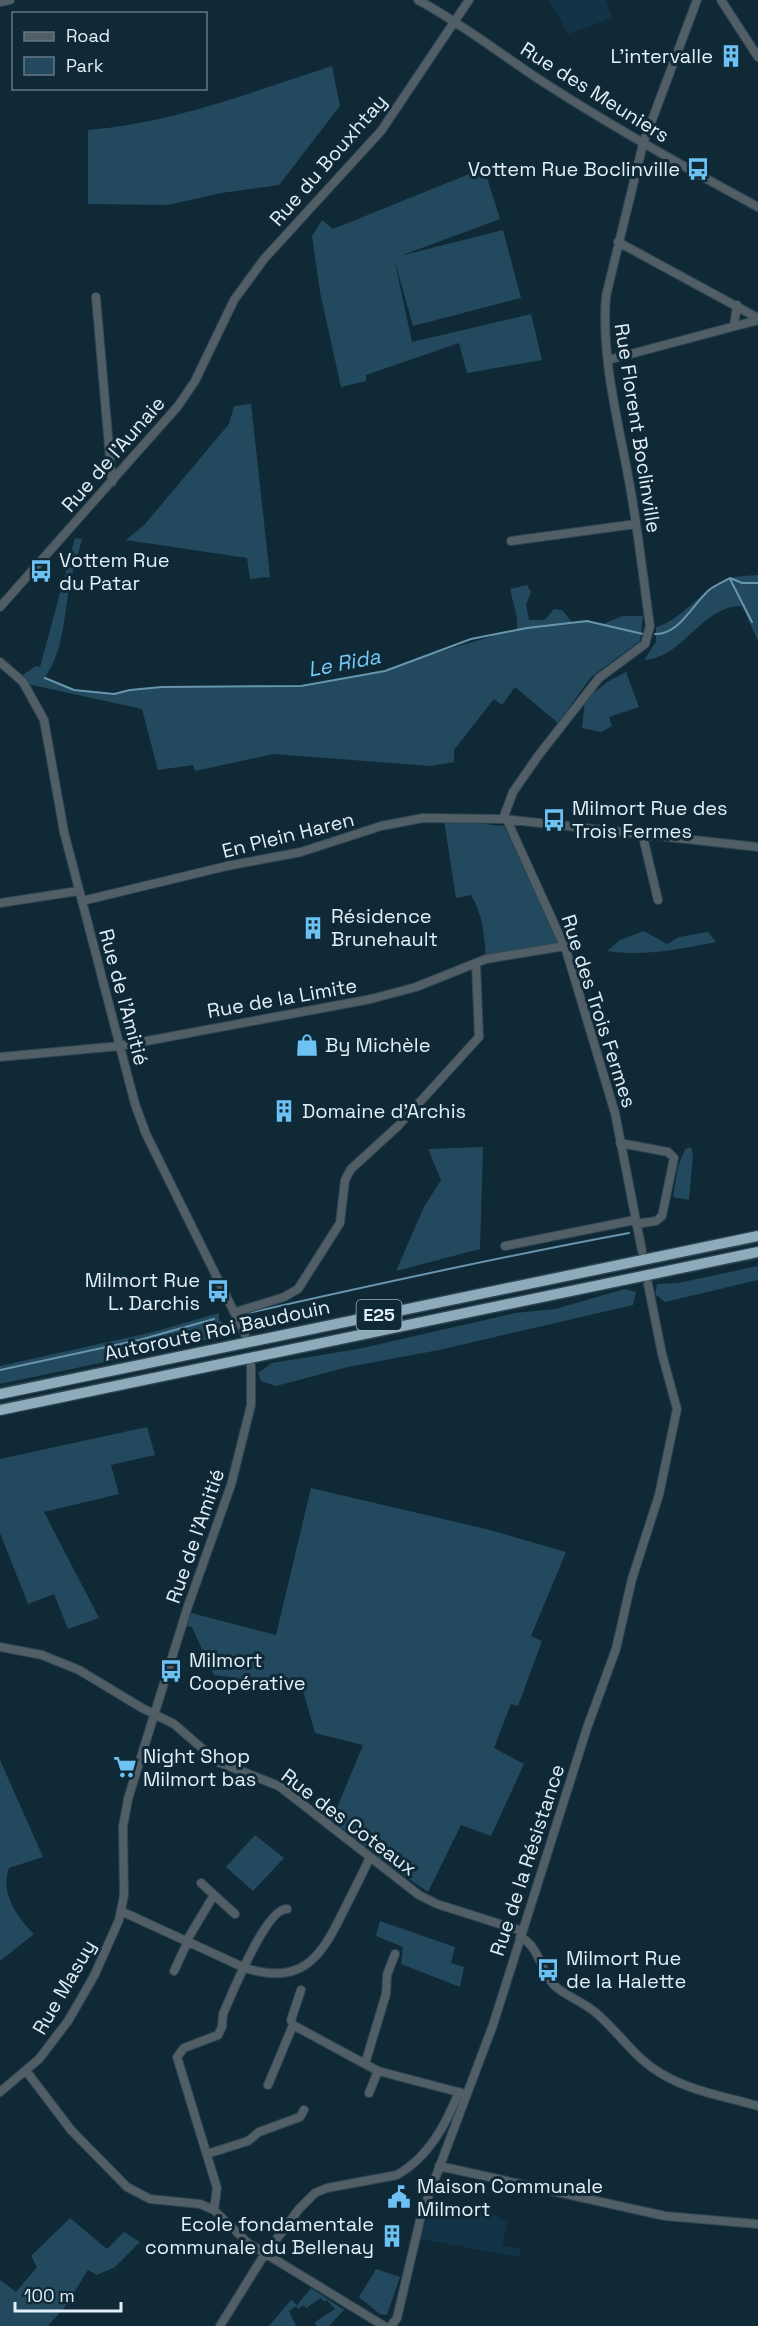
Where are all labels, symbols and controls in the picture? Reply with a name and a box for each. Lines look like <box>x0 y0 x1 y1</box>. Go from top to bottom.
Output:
legend <box>12 12 207 90</box>
text: Road <box>66 24 110 47</box>
street label: Rue des Meuniers <box>516 36 674 148</box>
place label: L'intervalle <box>610 43 713 69</box>
building icon: L'intervalle <box>718 43 744 69</box>
text: Park <box>66 54 104 77</box>
street label: Rue du Bouxhtay <box>264 89 392 231</box>
place label: Vottem Rue Boclinville <box>468 156 680 182</box>
bus stop icon: Vottem Rue Boclinville <box>685 156 711 182</box>
street label: Rue Florent Boclinville <box>609 321 667 535</box>
street label: Rue de l'Aunaie <box>56 391 170 517</box>
place label: Vottem Rue du Patar <box>59 547 170 596</box>
bus stop icon: Vottem Rue du Patar <box>28 558 54 584</box>
water label: Le Rida <box>305 642 383 683</box>
place label: Milmort Rue des Trois Fermes <box>572 795 728 844</box>
street label: En Plein Haren <box>219 806 357 864</box>
bus stop icon: Milmort Rue des Trois Fermes <box>541 807 567 833</box>
place label: Résidence Brunehault <box>331 903 438 952</box>
street label: Rue des Trois Fermes <box>555 911 643 1111</box>
building icon: Résidence Brunehault <box>300 915 326 941</box>
street label: Rue de l'Amitié <box>93 926 155 1068</box>
street label: Rue de la Limite <box>205 972 359 1024</box>
shop icon: By Michèle <box>294 1032 320 1058</box>
place label: By Michèle <box>325 1032 431 1058</box>
building icon: Domaine d'Archis <box>271 1098 297 1124</box>
place label: Domaine d'Archis <box>302 1098 466 1124</box>
place label: Milmort Rue L. Darchis <box>85 1267 200 1316</box>
bus stop icon: Milmort Rue L. Darchis <box>205 1278 231 1304</box>
street label: Autoroute Roi Baudouin <box>102 1293 332 1367</box>
road number: E25 <box>356 1300 401 1330</box>
street label: Rue de l'Amitié <box>160 1465 230 1607</box>
place label: Milmort Coopérative <box>189 1647 306 1696</box>
bus stop icon: Milmort Coopérative <box>158 1658 184 1684</box>
place label: Night Shop Milmort bas <box>143 1743 256 1792</box>
supermarket icon: Night Shop Milmort bas <box>112 1754 138 1780</box>
street label: Rue de la Résistance <box>484 1761 570 1959</box>
street label: Rue des Coteaux <box>276 1763 422 1881</box>
street label: Rue Masuy <box>26 1935 102 2039</box>
place label: Milmort Rue de la Halette <box>566 1945 686 1994</box>
bus stop icon: Milmort Rue de la Halette <box>535 1957 561 1983</box>
place label: Maison Communale Milmort <box>417 2173 603 2222</box>
public building icon: Maison Communale Milmort <box>386 2184 412 2210</box>
place label: Ecole fondamentale communale du Bellenay <box>145 2211 374 2260</box>
building icon: Ecole fondamentale communale du Bellenay <box>379 2223 405 2249</box>
scale bar <box>15 2275 122 2313</box>
text: 100 m <box>24 2284 75 2307</box>

